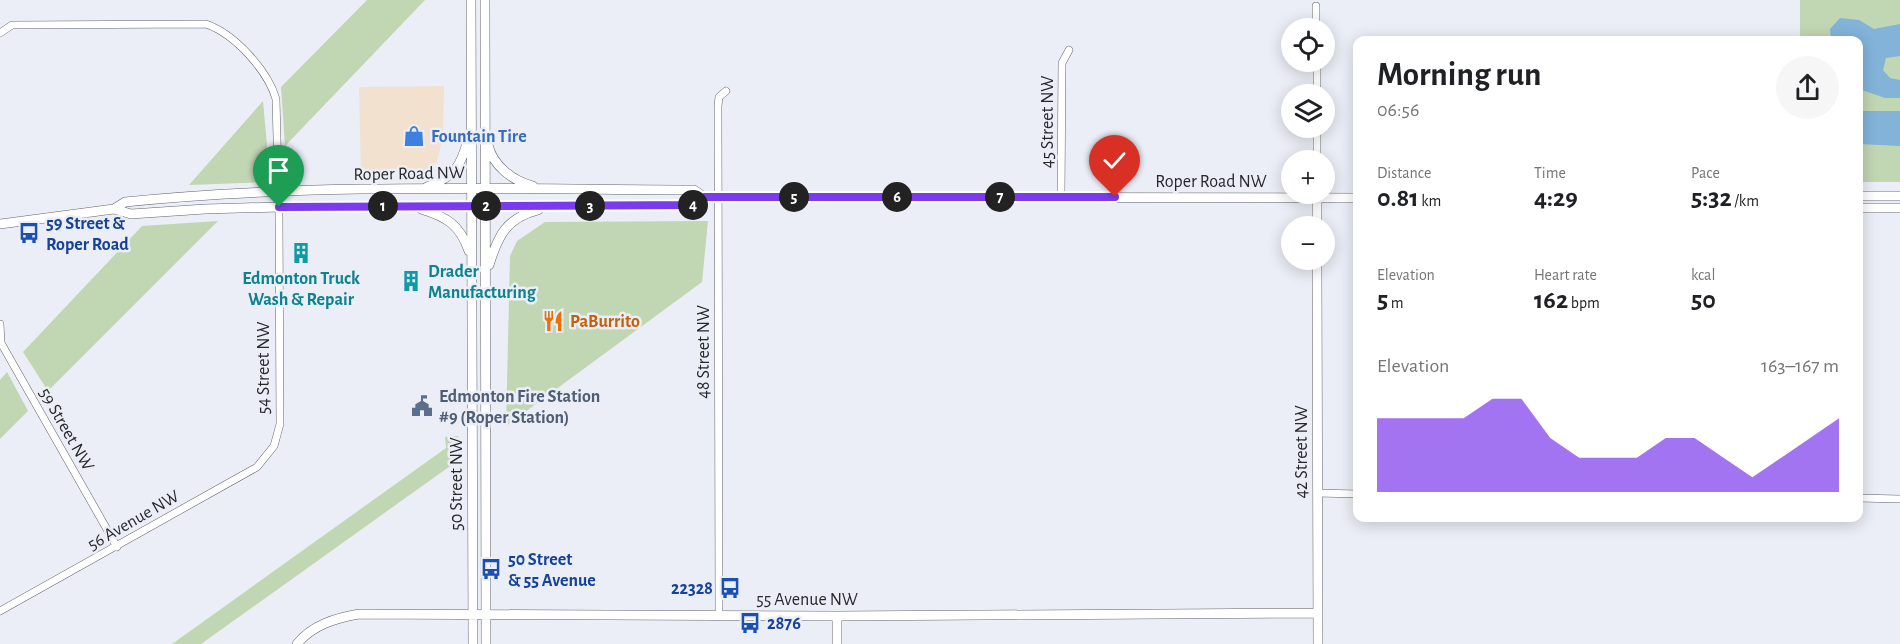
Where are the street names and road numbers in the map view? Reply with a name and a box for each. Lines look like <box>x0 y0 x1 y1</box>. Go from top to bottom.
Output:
street label: 45 Street NW <box>1039 76 1057 168</box>
street label: Roper Road NW <box>353 164 465 184</box>
street label: Roper Road NW <box>1155 173 1267 191</box>
street label: 48 Street NW <box>695 305 713 399</box>
street label: 54 Street NW <box>255 322 273 414</box>
street label: 59 Street NW <box>35 385 97 474</box>
street label: 42 Street NW <box>1293 405 1311 499</box>
street label: 50 Street NW <box>448 437 466 531</box>
street label: 56 Avenue NW <box>85 487 182 554</box>
street label: 55 Avenue NW <box>756 591 858 609</box>

